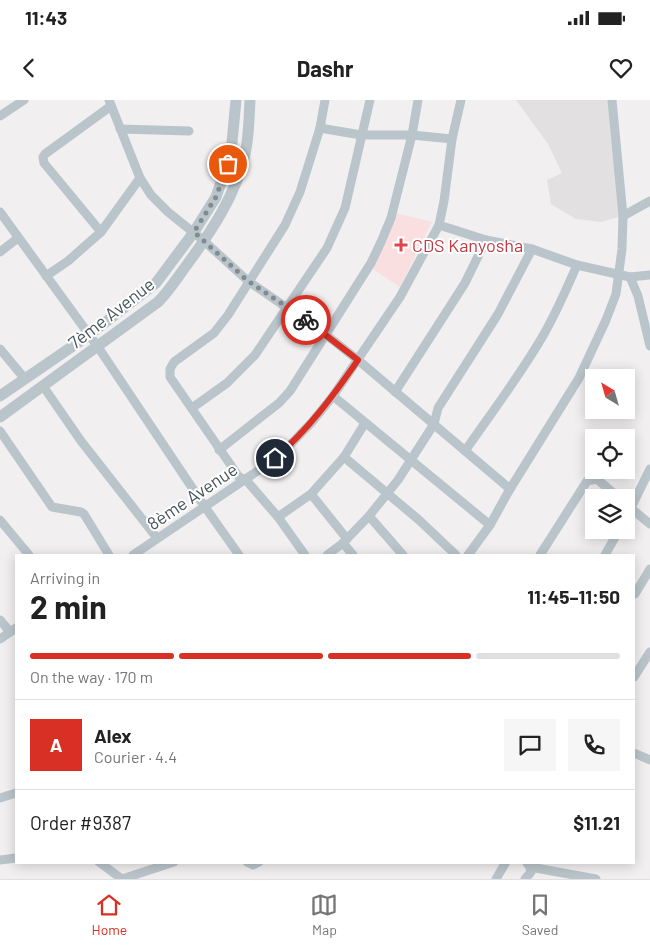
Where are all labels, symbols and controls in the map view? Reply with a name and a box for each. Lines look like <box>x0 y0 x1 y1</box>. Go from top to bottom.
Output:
text: 11:43 <box>25 6 67 29</box>
icon: back <box>15 54 43 82</box>
icon: heart <box>607 54 635 82</box>
text: Dashr <box>297 55 353 81</box>
pin <box>207 143 249 185</box>
icon: bag <box>214 150 242 178</box>
place label: CDS Kanyosha <box>412 234 523 256</box>
marker: CDS Kanyosha <box>394 238 408 252</box>
street label: 7ème Avenue <box>64 273 158 353</box>
courier <box>281 295 331 345</box>
icon: bike <box>292 306 320 334</box>
north arrow <box>585 369 635 419</box>
map controls <box>585 369 635 539</box>
button: locate <box>585 429 635 479</box>
pin <box>254 437 296 479</box>
icon: home <box>261 444 289 472</box>
street label: 8ème Avenue <box>143 458 241 534</box>
button: layers <box>585 489 635 539</box>
text: Arriving in <box>30 568 100 587</box>
text: 11:45–11:50 <box>527 585 620 608</box>
text: 2 min <box>30 587 107 625</box>
text: On the way · 170 m <box>30 667 153 686</box>
button: chat <box>504 719 556 771</box>
button: phone <box>568 719 620 771</box>
text: Alex <box>94 724 132 747</box>
text: A <box>50 733 62 756</box>
text: Courier · 4.4 <box>94 747 177 766</box>
text: Order #9387 <box>30 811 131 834</box>
text: $11.21 <box>573 811 620 834</box>
tab: Home <box>92 891 127 938</box>
tab: Map <box>310 891 338 938</box>
tab: Saved <box>522 891 558 938</box>

